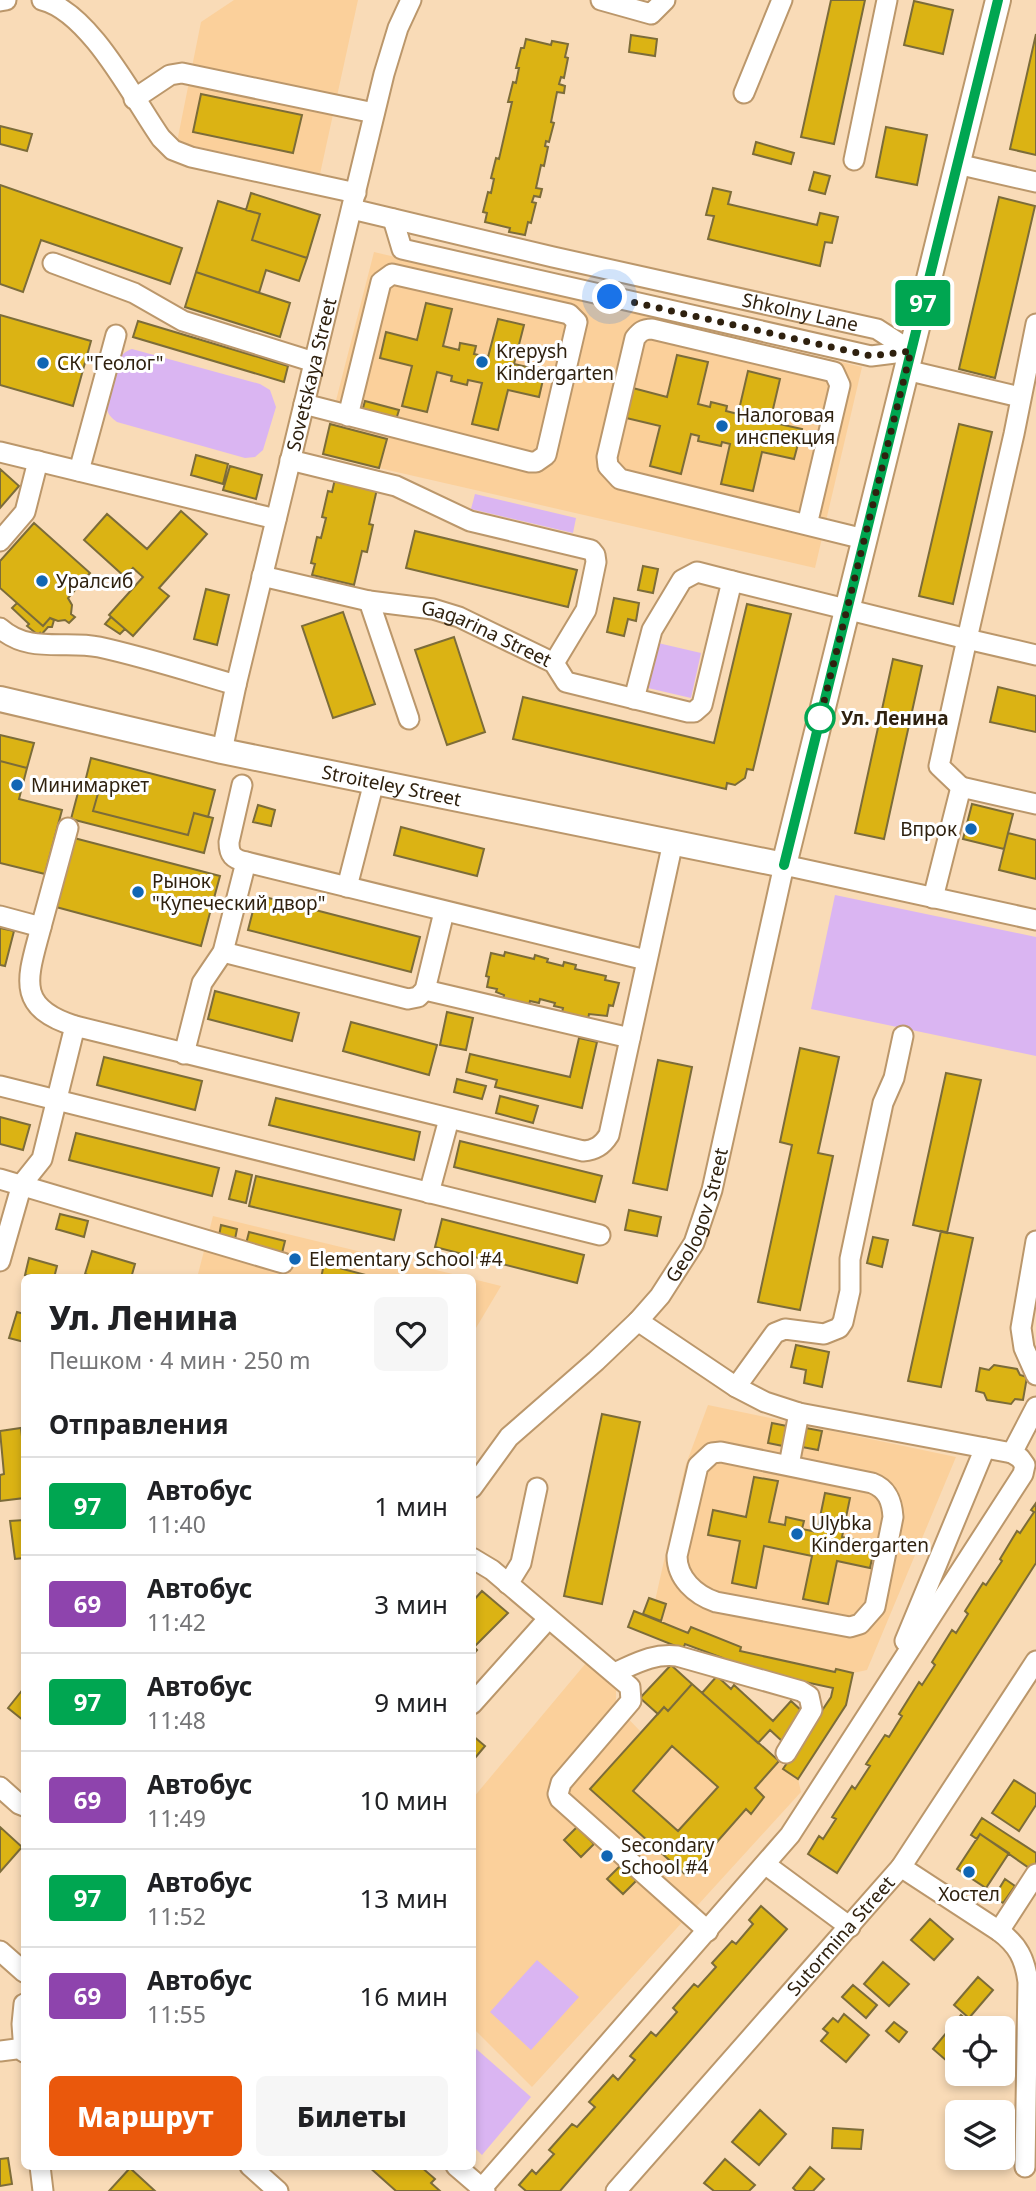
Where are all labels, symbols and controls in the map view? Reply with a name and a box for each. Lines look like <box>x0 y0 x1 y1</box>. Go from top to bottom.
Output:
your location <box>592 279 627 314</box>
line badge: 97 <box>892 280 954 326</box>
street label: Shkolny Lane <box>740 286 861 337</box>
text: 97 <box>909 286 937 319</box>
street label: Sovetskaya Street <box>280 295 342 454</box>
place label: Krepysh Kindergarten <box>496 338 614 386</box>
place label: СК "Геолог" <box>57 350 163 376</box>
marker: Krepysh Kindergarten <box>474 354 490 370</box>
marker: СК "Геолог" <box>35 355 51 371</box>
place label: Налоговая инспекция <box>736 402 835 450</box>
marker: Налоговая инспекция <box>714 418 730 434</box>
place label: Уралсиб <box>56 568 133 594</box>
marker: Уралсиб <box>34 573 50 589</box>
street label: Gagarina Street <box>420 595 556 673</box>
marker: Ул. Ленина <box>805 703 835 733</box>
place label: Ул. Ленина <box>841 705 949 731</box>
street label: Stroiteley Street <box>320 759 464 812</box>
place label: Минимаркет <box>31 772 149 798</box>
marker: Минимаркет <box>9 777 25 793</box>
place label: Впрок <box>900 816 957 842</box>
marker: Впрок <box>963 821 979 837</box>
place label: Рынок "Купеческий двор" <box>152 868 325 916</box>
marker: Рынок "Купеческий двор" <box>130 884 146 900</box>
street label: Geologov Street <box>659 1145 734 1287</box>
place label: Elementary School #4 <box>309 1246 503 1272</box>
marker: Elementary School #4 <box>287 1251 303 1267</box>
text: Ул. Ленина <box>49 1295 238 1340</box>
button: heart <box>374 1297 448 1371</box>
text: Пешком · 4 мин · 250 m <box>49 1344 311 1376</box>
text: Отправления <box>49 1406 228 1442</box>
text: Автобус <box>147 1472 252 1508</box>
text: 1 мин <box>374 1488 448 1524</box>
text: 97 <box>74 1489 101 1522</box>
text: 11:40 <box>147 1508 206 1540</box>
place label: Ulybka Kindergarten <box>811 1510 929 1558</box>
marker: Ulybka Kindergarten <box>789 1526 805 1542</box>
text: Автобус <box>147 1570 252 1606</box>
text: 3 мин <box>374 1586 448 1622</box>
text: 69 <box>74 1587 101 1620</box>
text: 11:42 <box>147 1606 206 1638</box>
text: Автобус <box>147 1668 252 1704</box>
text: 9 мин <box>374 1684 448 1720</box>
text: 97 <box>74 1685 101 1718</box>
text: 11:48 <box>147 1704 206 1736</box>
text: Автобус <box>147 1766 252 1802</box>
text: 10 мин <box>359 1782 448 1818</box>
text: 69 <box>74 1783 101 1816</box>
text: 11:49 <box>147 1802 206 1834</box>
place label: Secondary School #4 <box>621 1832 715 1880</box>
marker: Secondary School #4 <box>599 1848 615 1864</box>
text: Автобус <box>147 1864 252 1900</box>
marker: Хостел <box>961 1864 977 1880</box>
street label: Sutormina Street <box>781 1870 900 2001</box>
text: 13 мин <box>359 1880 448 1916</box>
text: 97 <box>74 1881 101 1914</box>
place label: Хостел <box>938 1881 1000 1907</box>
text: 11:52 <box>147 1900 206 1932</box>
text: Автобус <box>147 1962 252 1998</box>
text: 16 мин <box>359 1978 448 2014</box>
text: 69 <box>74 1979 101 2012</box>
text: 11:55 <box>147 1998 206 2030</box>
map controls <box>945 2016 1015 2170</box>
button: locate <box>945 2016 1015 2086</box>
button: Маршрут <box>49 2076 242 2156</box>
button: Билеты <box>256 2076 448 2156</box>
button: layers <box>945 2100 1015 2170</box>

